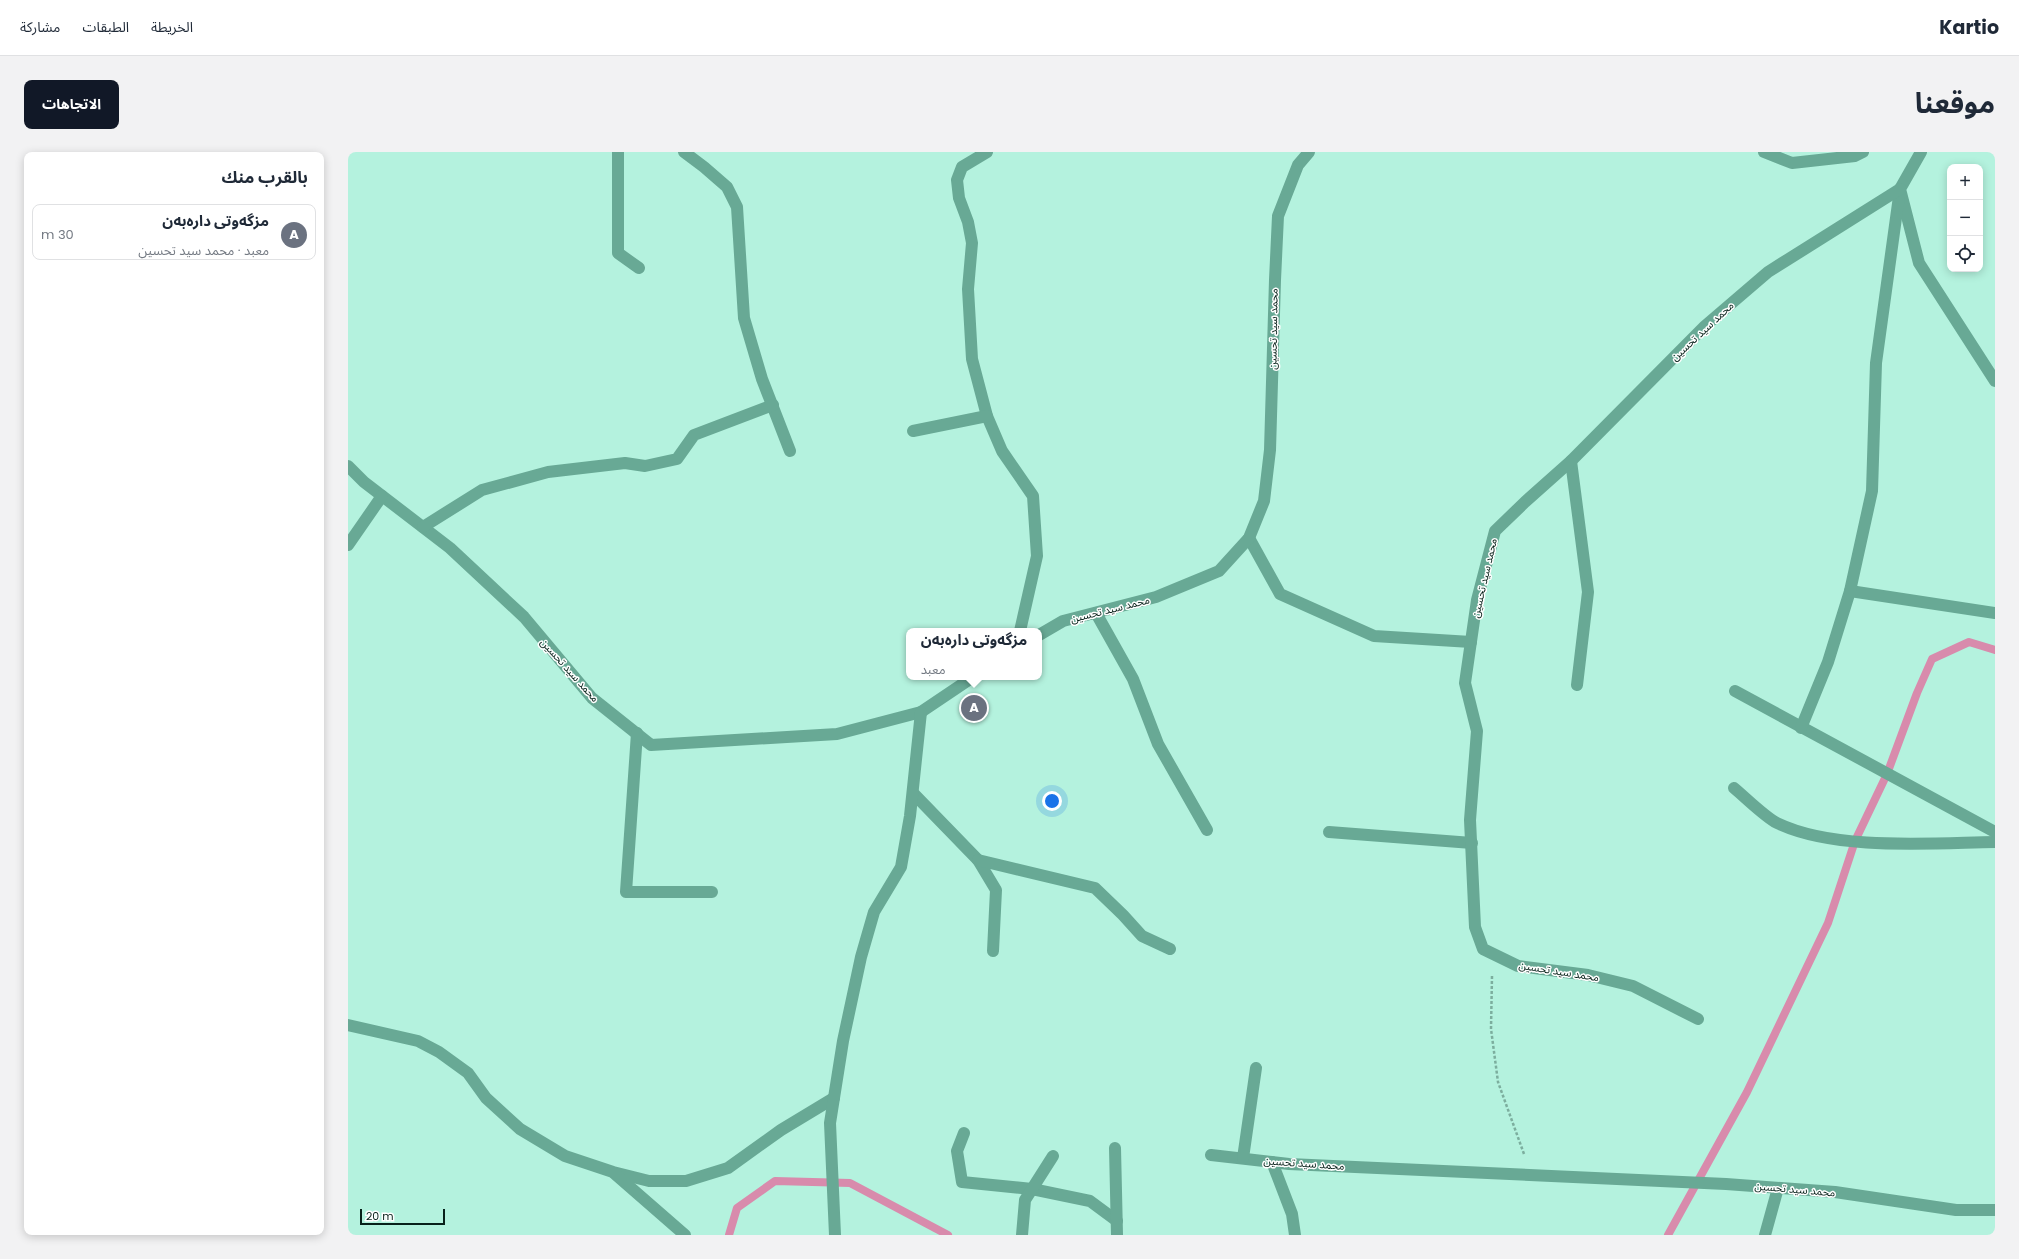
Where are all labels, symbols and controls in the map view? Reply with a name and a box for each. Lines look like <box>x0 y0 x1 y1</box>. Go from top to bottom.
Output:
text: Kartio <box>1939 14 1999 41</box>
text: مشاركة <box>20 17 60 37</box>
text: الطبقات <box>82 17 129 37</box>
text: الخريطة <box>151 17 193 37</box>
button: الاتجاهات <box>24 80 119 129</box>
text: موقعنا <box>1915 84 1995 123</box>
map controls <box>1947 164 1983 272</box>
button: + <box>1947 164 1983 200</box>
text: بالقرب منك <box>222 165 308 189</box>
button: − <box>1947 200 1983 236</box>
text: مزگەوتی دارەبەن <box>162 210 269 231</box>
text: 30 m <box>41 225 74 244</box>
text: A <box>289 225 299 244</box>
button: locate <box>1947 236 1983 272</box>
text: معبد · محمد سید تحسین <box>138 241 269 260</box>
street label: محمد سید تحسین <box>1264 288 1282 370</box>
street label: محمد سید تحسین <box>1667 297 1737 365</box>
street label: محمد سید تحسین <box>1467 536 1501 619</box>
street label: محمد سید تحسین <box>1069 591 1152 627</box>
popup <box>906 628 1042 680</box>
text: مزگەوتی دارەبەن <box>921 629 1027 650</box>
street label: محمد سید تحسین <box>537 634 603 706</box>
text: معبد <box>921 660 946 679</box>
pin: A <box>961 693 987 723</box>
your location <box>1042 791 1062 811</box>
street label: محمد سید تحسین <box>1518 957 1601 985</box>
street label: محمد سید تحسین <box>1263 1152 1345 1174</box>
street label: محمد سید تحسین <box>1754 1177 1836 1201</box>
scale bar <box>360 1207 445 1226</box>
text: 20 m <box>366 1208 394 1224</box>

